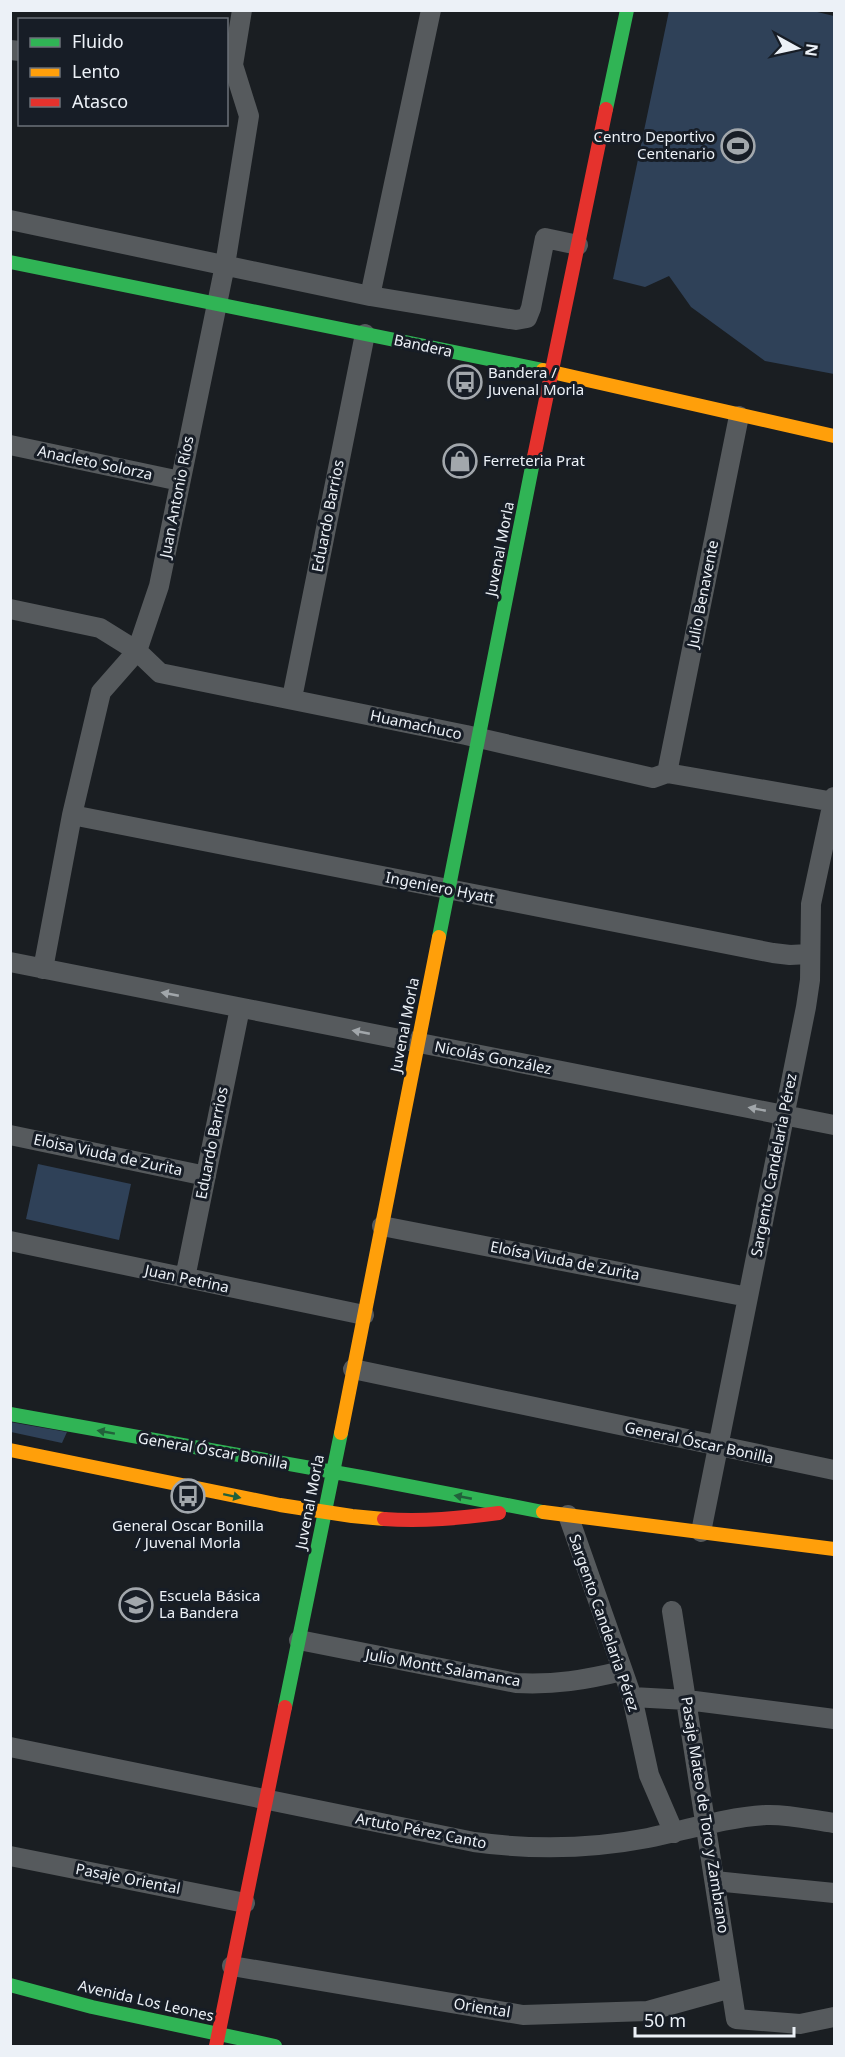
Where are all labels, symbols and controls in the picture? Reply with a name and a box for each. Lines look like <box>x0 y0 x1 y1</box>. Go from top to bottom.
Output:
legend <box>18 18 228 126</box>
north arrow <box>767 18 827 78</box>
text: Fluido <box>72 29 124 53</box>
text: N <box>800 42 824 58</box>
text: Lento <box>72 59 120 83</box>
text: Atasco <box>72 89 128 113</box>
place label: Centro Deportivo Centenario <box>594 126 715 163</box>
sports icon: Centro Deportivo Centenario <box>720 128 756 164</box>
street label: Bandera <box>392 329 454 361</box>
place label: Bandera / Juvenal Morla <box>486 362 584 399</box>
bus stop icon: Bandera / Juvenal Morla <box>447 364 483 400</box>
street label: Juan Antonio Ríos <box>154 434 198 561</box>
street label: Anacleto Solorza <box>36 440 155 484</box>
shop icon: Ferreteria Prat <box>442 443 478 479</box>
place label: Ferreteria Prat <box>483 450 585 470</box>
street label: Eduardo Barrios <box>306 458 348 574</box>
street label: Juvenal Morla <box>480 500 518 600</box>
street label: Julio Benavente <box>681 538 722 651</box>
street label: Huamachuco <box>369 705 464 743</box>
street label: Ingeniero Hyatt <box>384 867 497 907</box>
street label: Juvenal Morla <box>385 976 423 1076</box>
one-way arrow <box>160 989 179 998</box>
one-way arrow <box>351 1027 370 1036</box>
street label: Nicolás González <box>433 1036 553 1078</box>
street label: Sargento Candelaria Pérez <box>745 1071 801 1258</box>
street label: Eduardo Barrios <box>190 1085 232 1201</box>
one-way arrow <box>747 1104 766 1113</box>
street label: Eloisa Viuda de Zurita <box>32 1128 184 1180</box>
street label: Eloísa Viuda de Zurita <box>489 1236 642 1284</box>
street label: Juan Petrina <box>141 1259 231 1297</box>
street label: General Óscar Bonilla <box>623 1416 776 1468</box>
one-way arrow <box>96 1427 115 1436</box>
street label: General Óscar Bonilla <box>137 1427 290 1473</box>
street label: Juvenal Morla <box>290 1453 328 1553</box>
bus stop icon: General Oscar Bonilla / Juvenal Morla <box>170 1478 206 1514</box>
one-way arrow <box>223 1492 242 1501</box>
one-way arrow <box>454 1492 472 1502</box>
place label: General Oscar Bonilla / Juvenal Morla <box>112 1515 264 1552</box>
street label: Sargento Candelaria Pérez <box>565 1531 645 1714</box>
place label: Escuela Básica La Bandera <box>159 1585 260 1622</box>
school or university icon: Escuela Básica La Bandera <box>118 1587 154 1623</box>
street label: Julio Montt Salamanca <box>362 1643 522 1690</box>
street label: Pasaje Mateo de Toro y Zambrano <box>677 1695 735 1935</box>
street label: Artuto Pérez Canto <box>354 1807 488 1853</box>
street label: Pasaje Oriental <box>74 1858 182 1898</box>
street label: Avenida Los Leones <box>76 1975 216 2025</box>
street label: Oriental <box>452 1993 512 2021</box>
scale bar <box>635 2000 794 2038</box>
text: 50 m <box>644 2008 686 2032</box>

